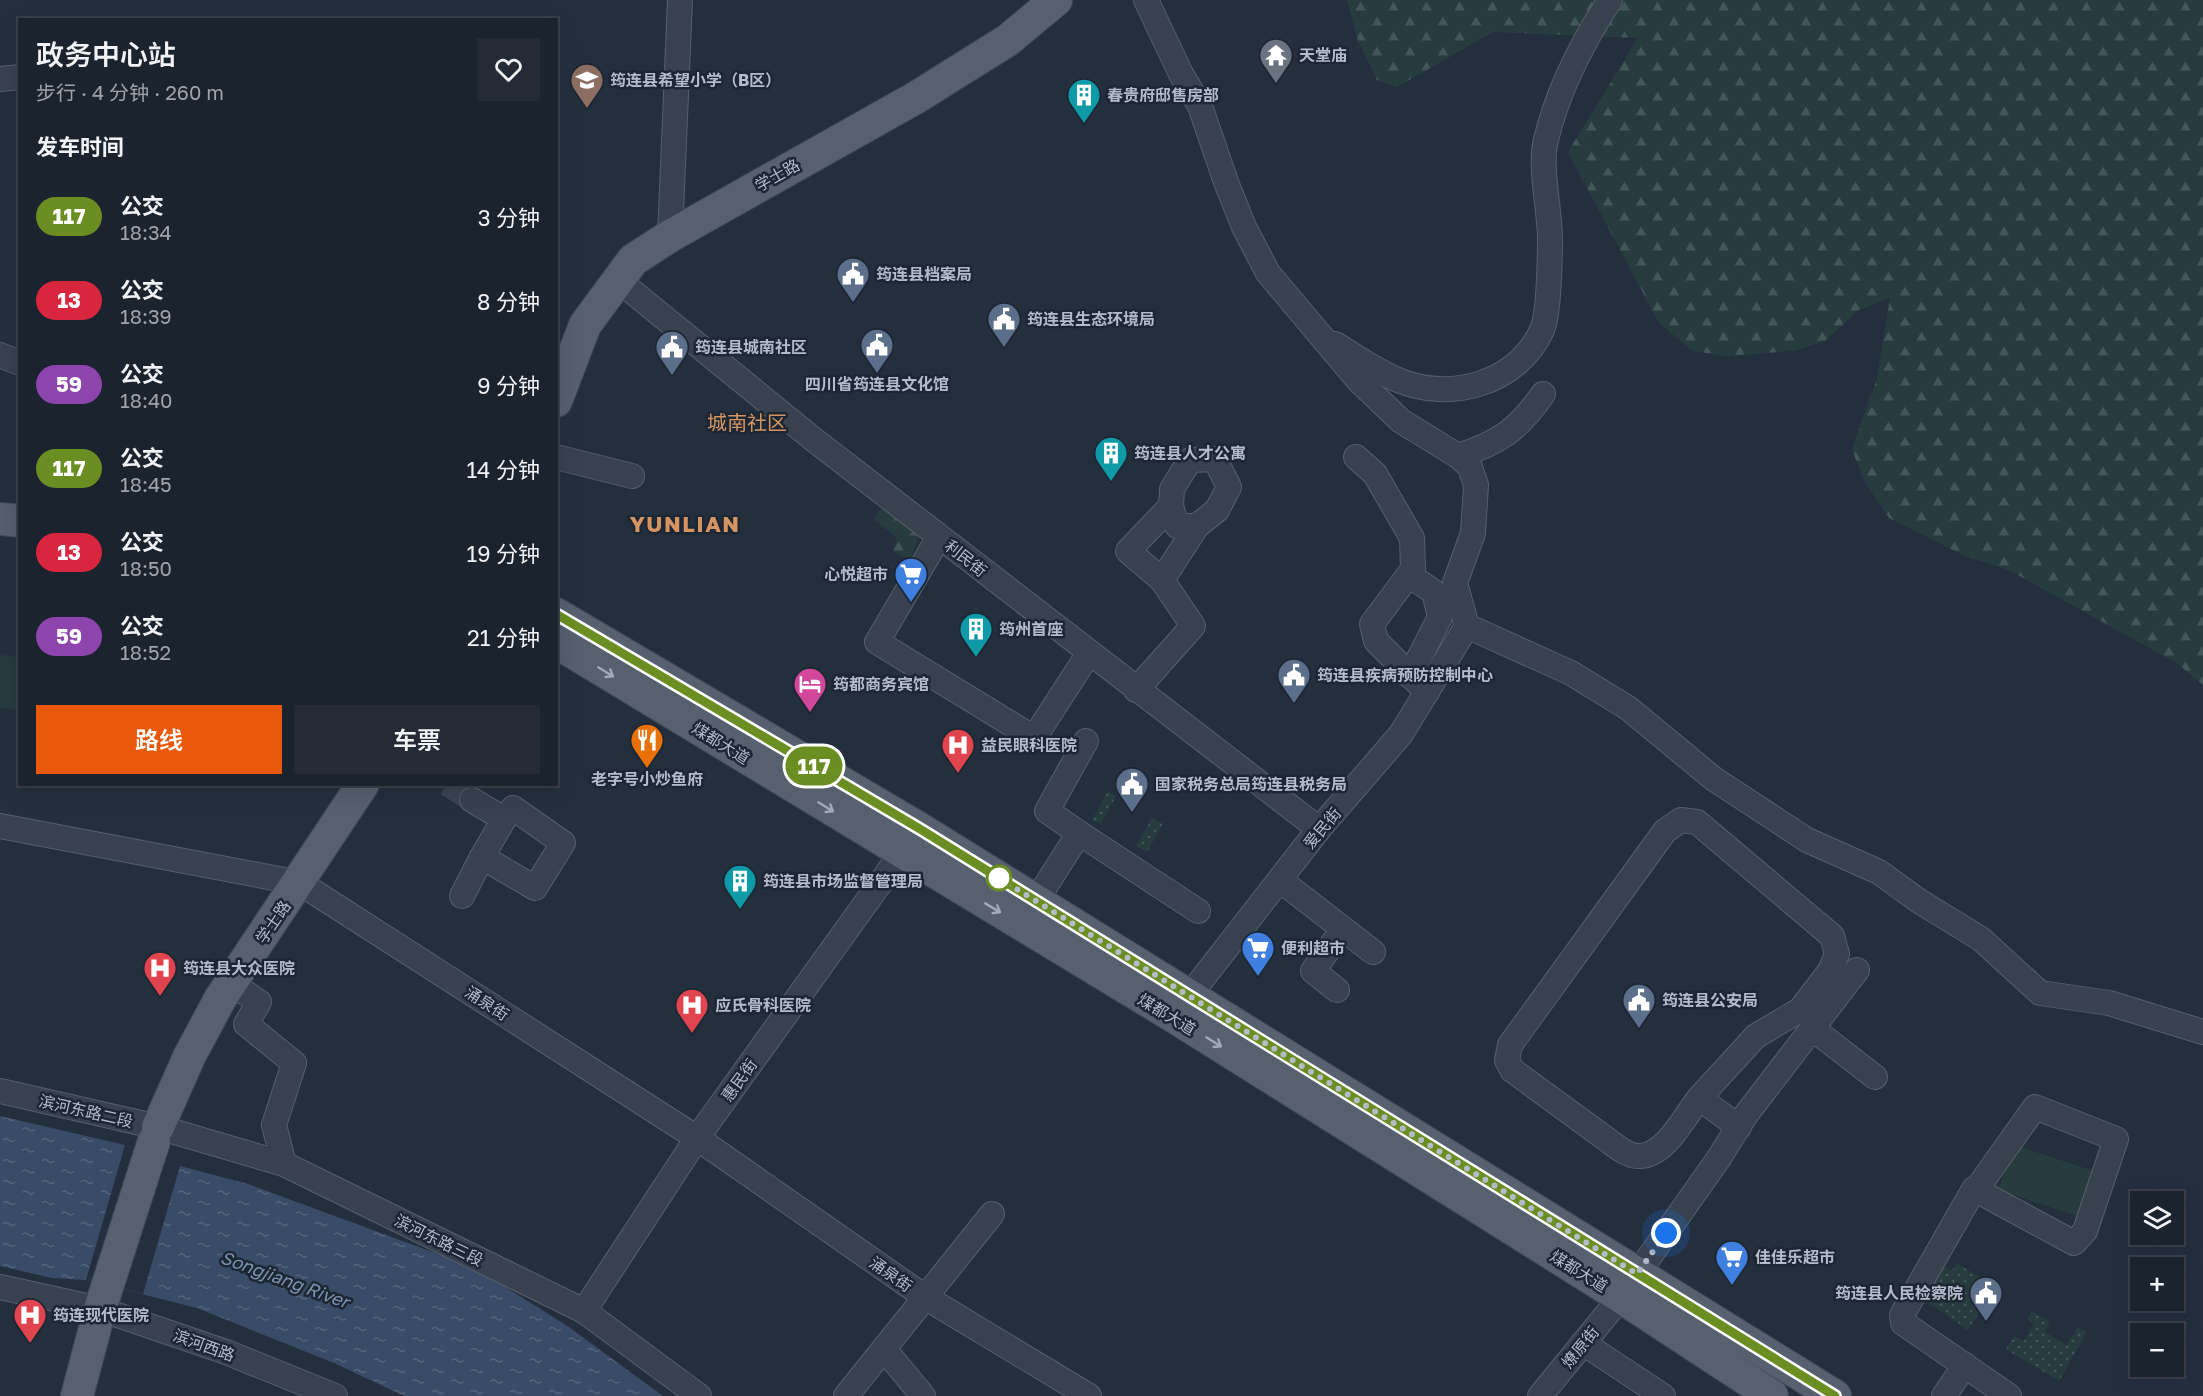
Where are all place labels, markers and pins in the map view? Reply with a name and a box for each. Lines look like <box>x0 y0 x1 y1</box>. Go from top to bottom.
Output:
temple icon: 天堂庙 <box>1258 37 1294 84</box>
place label: 天堂庙 <box>1299 45 1347 65</box>
school or university icon: 筠连县希望小学（B区） <box>569 62 605 109</box>
place label: 筠连县希望小学（B区） <box>610 70 781 90</box>
building icon: 春贵府邸售房部 <box>1066 77 1102 124</box>
place label: 春贵府邸售房部 <box>1107 85 1219 105</box>
public building icon: 筠连县档案局 <box>835 256 871 303</box>
place label: 筠连县档案局 <box>876 264 972 284</box>
public building icon: 筠连县生态环境局 <box>986 301 1022 348</box>
place label: 筠连县生态环境局 <box>1027 309 1155 329</box>
public building icon: 四川省筠连县文化馆 <box>859 327 895 374</box>
public building icon: 筠连县城南社区 <box>654 329 690 376</box>
place label: 筠连县城南社区 <box>695 337 807 357</box>
place label: 四川省筠连县文化馆 <box>805 374 949 394</box>
building icon: 筠连县人才公寓 <box>1093 435 1129 482</box>
place label: 筠连县人才公寓 <box>1134 443 1246 463</box>
supermarket icon: 心悦超市 <box>893 556 929 603</box>
place label: 心悦超市 <box>824 564 888 584</box>
building icon: 筠州首座 <box>958 611 994 658</box>
place label: 筠州首座 <box>999 619 1063 639</box>
public building icon: 筠连县疾病预防控制中心 <box>1276 657 1312 704</box>
place label: 筠连县疾病预防控制中心 <box>1317 665 1493 685</box>
hotel icon: 筠都商务宾馆 <box>792 666 828 713</box>
place label: 筠都商务宾馆 <box>833 674 929 694</box>
restaurant icon: 老字号小炒鱼府 <box>629 722 665 769</box>
hospital icon: 益民眼科医院 <box>940 727 976 774</box>
place label: 益民眼科医院 <box>981 735 1077 755</box>
public building icon: 国家税务总局筠连县税务局 <box>1114 766 1150 813</box>
place label: 老字号小炒鱼府 <box>591 769 703 789</box>
place label: 国家税务总局筠连县税务局 <box>1155 774 1347 794</box>
building icon: 筠连县市场监督管理局 <box>722 863 758 910</box>
unlabelled marker <box>986 865 1012 891</box>
place label: 筠连县市场监督管理局 <box>763 871 923 891</box>
supermarket icon: 便利超市 <box>1240 930 1276 977</box>
place label: 便利超市 <box>1281 938 1345 958</box>
hospital icon: 筠连县大众医院 <box>142 950 178 997</box>
place label: 筠连县大众医院 <box>183 958 295 978</box>
public building icon: 筠连县公安局 <box>1621 982 1657 1029</box>
hospital icon: 应氏骨科医院 <box>674 987 710 1034</box>
place label: 筠连县公安局 <box>1662 990 1758 1010</box>
place label: 应氏骨科医院 <box>715 995 811 1015</box>
supermarket icon: 佳佳乐超市 <box>1714 1239 1750 1286</box>
place label: 佳佳乐超市 <box>1755 1247 1835 1267</box>
public building icon: 筠连县人民检察院 <box>1968 1275 2004 1322</box>
place label: 筠连县人民检察院 <box>1835 1283 1963 1303</box>
hospital icon: 筠连现代医院 <box>12 1297 48 1344</box>
place label: 筠连现代医院 <box>53 1305 149 1325</box>

